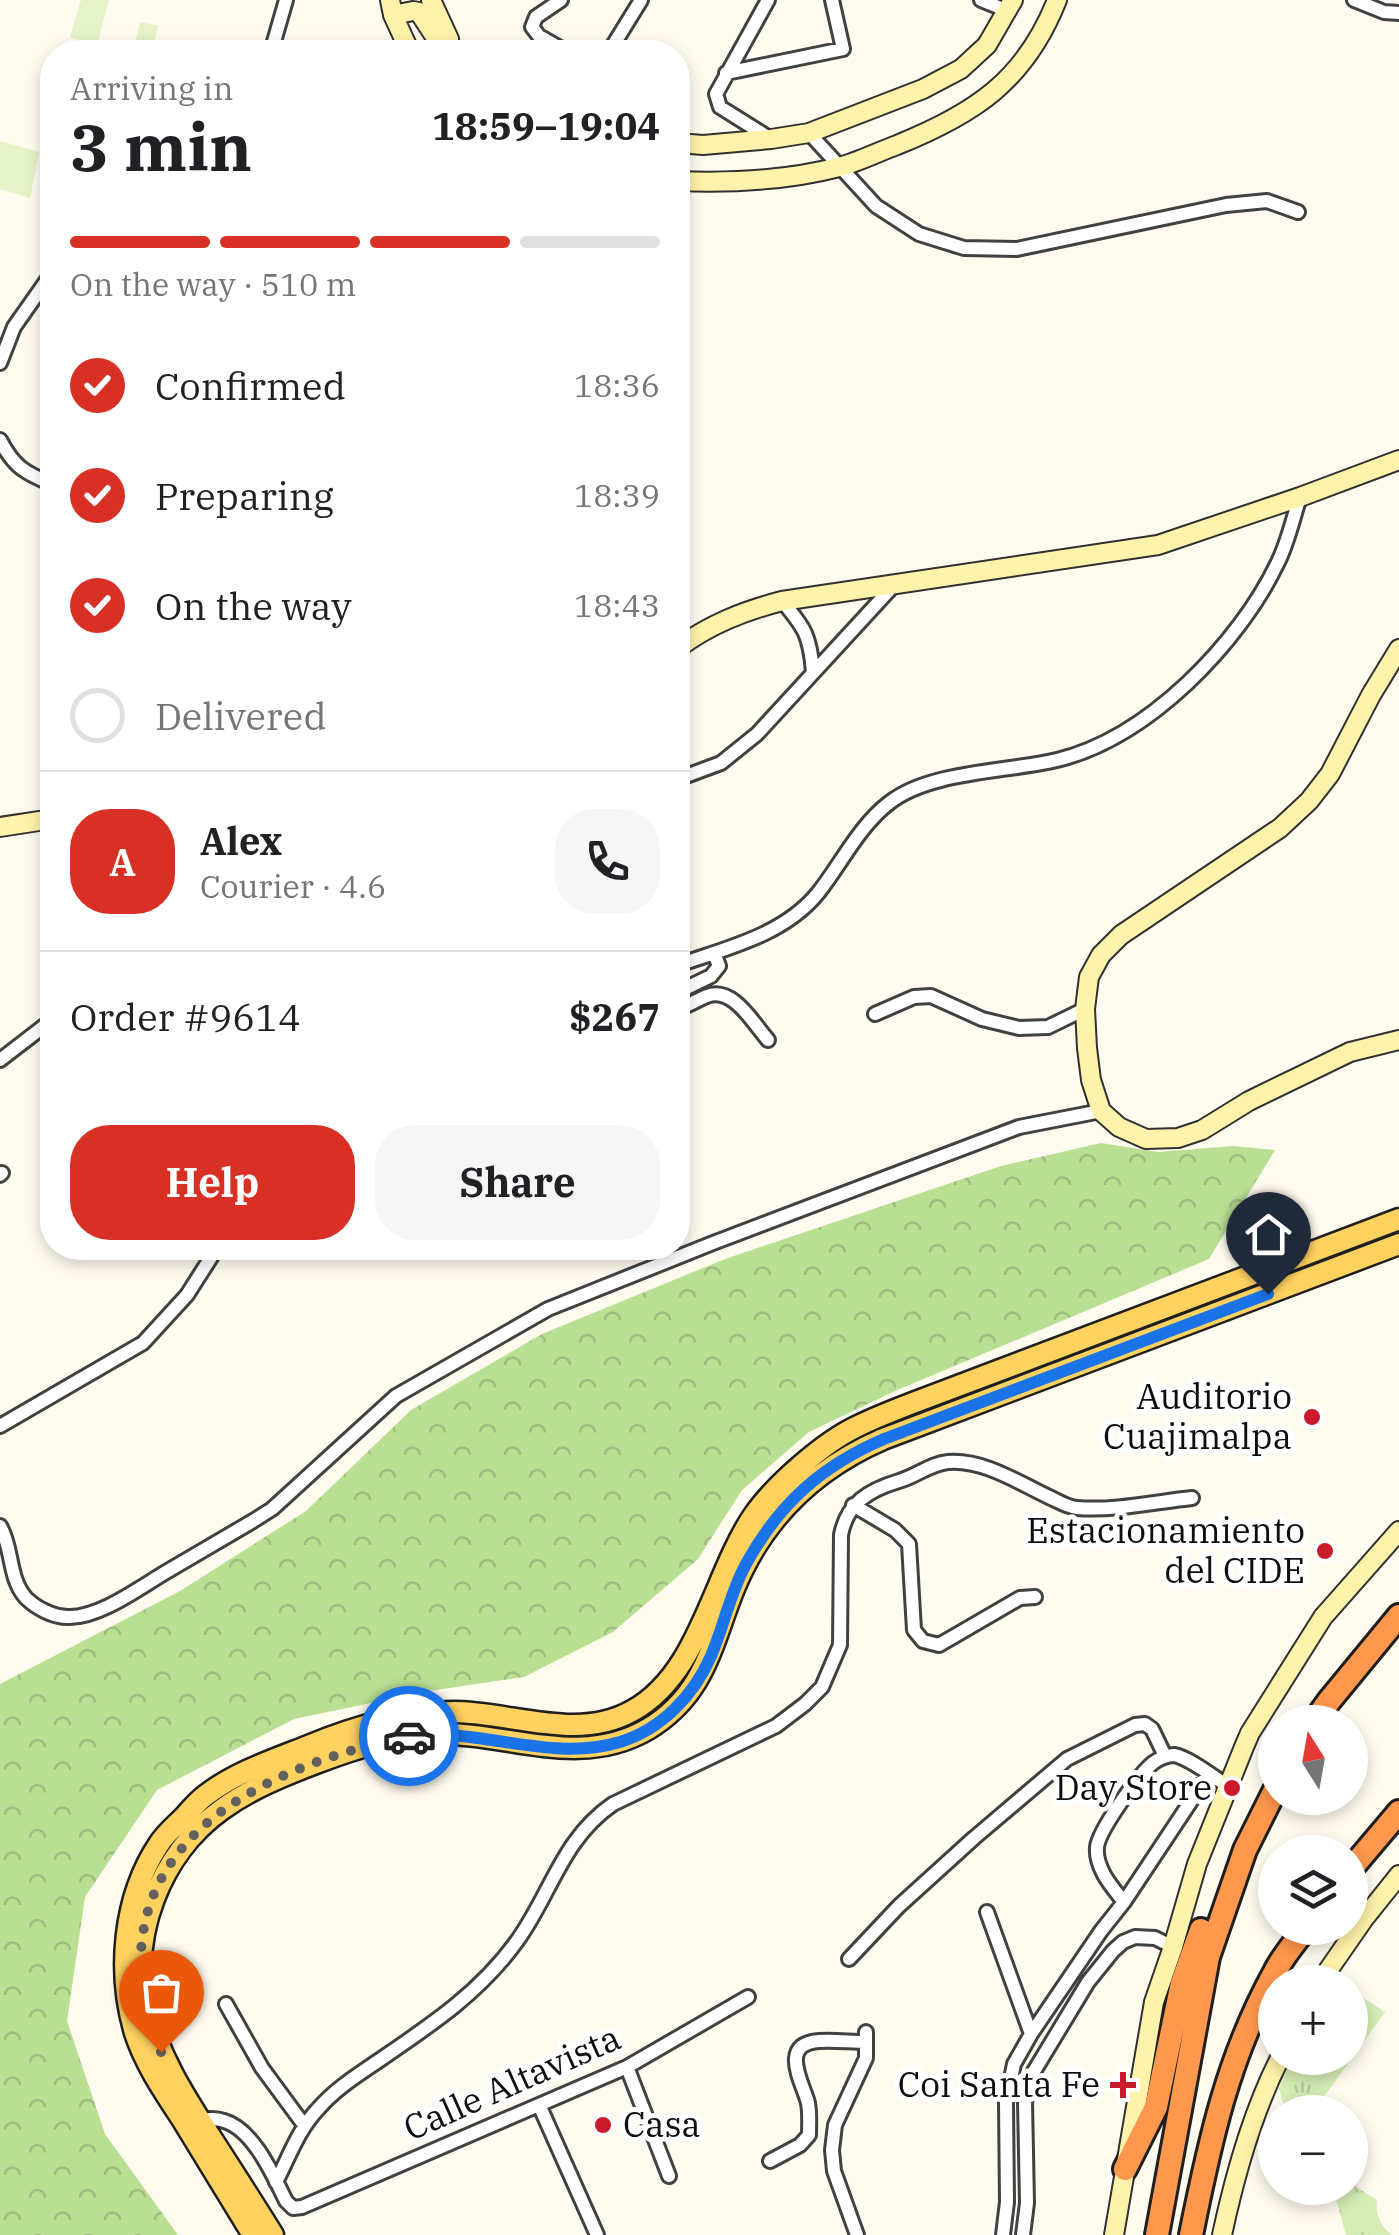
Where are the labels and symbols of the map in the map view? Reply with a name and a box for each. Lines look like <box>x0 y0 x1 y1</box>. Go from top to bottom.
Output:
pin <box>1226 1192 1311 1295</box>
place label: Auditorio Cuajimalpa <box>1103 1373 1292 1459</box>
marker: Auditorio Cuajimalpa <box>1301 1406 1323 1428</box>
place label: Estacionamiento del CIDE <box>1026 1507 1305 1593</box>
marker: Estacionamiento del CIDE <box>1314 1540 1336 1562</box>
courier <box>359 1686 459 1786</box>
north arrow <box>1258 1705 1368 1815</box>
place label: Day Store <box>1055 1764 1212 1810</box>
marker: Day Store <box>1221 1777 1243 1799</box>
pin <box>119 1950 204 2053</box>
street label: Calle Altavista <box>396 2014 627 2150</box>
place label: Coi Santa Fe <box>898 2061 1100 2107</box>
marker: Coi Santa Fe <box>1110 2072 1136 2098</box>
place label: Casa <box>623 2101 701 2147</box>
marker: Casa <box>592 2114 614 2136</box>

